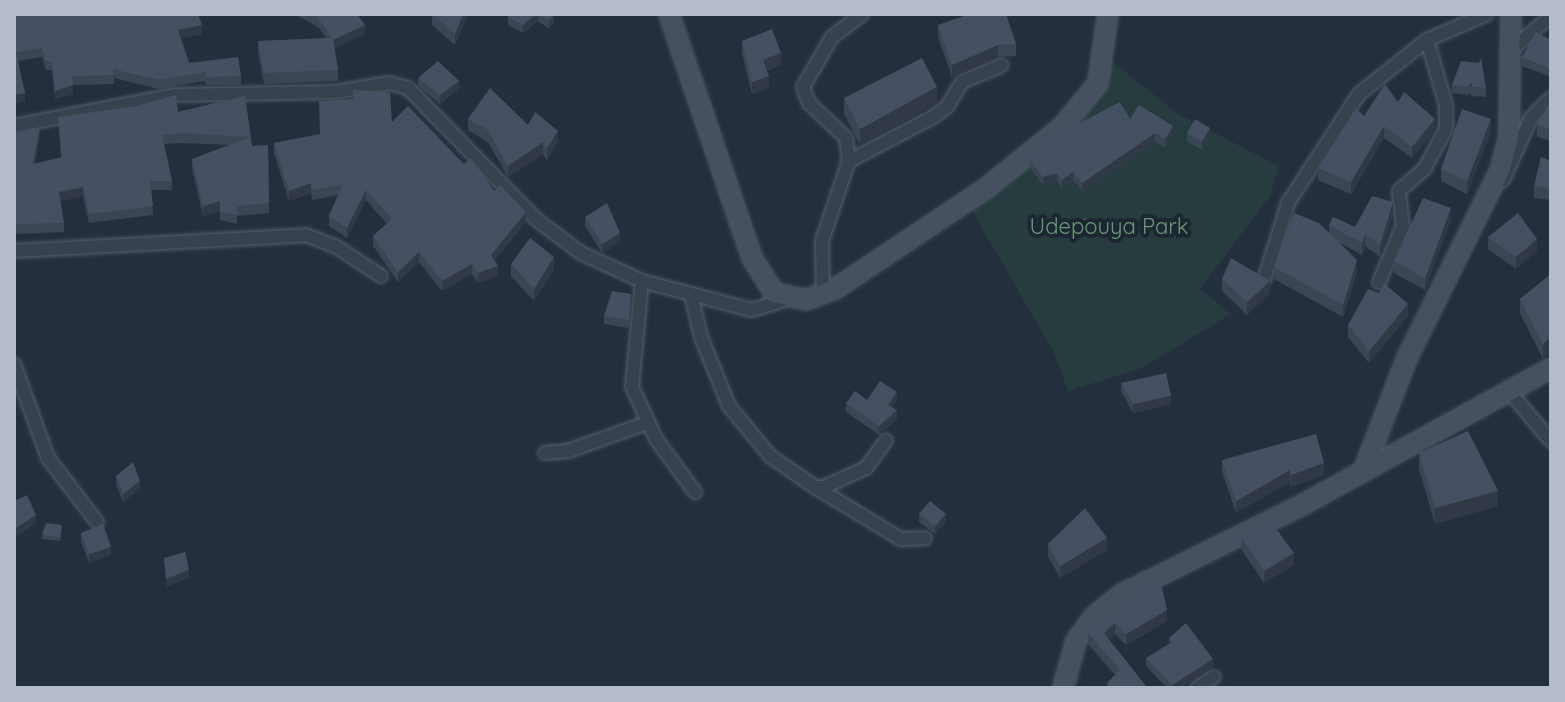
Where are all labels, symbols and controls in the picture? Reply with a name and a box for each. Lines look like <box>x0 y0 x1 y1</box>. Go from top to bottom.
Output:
park label: Udepouya Park <box>1030 214 1188 240</box>

